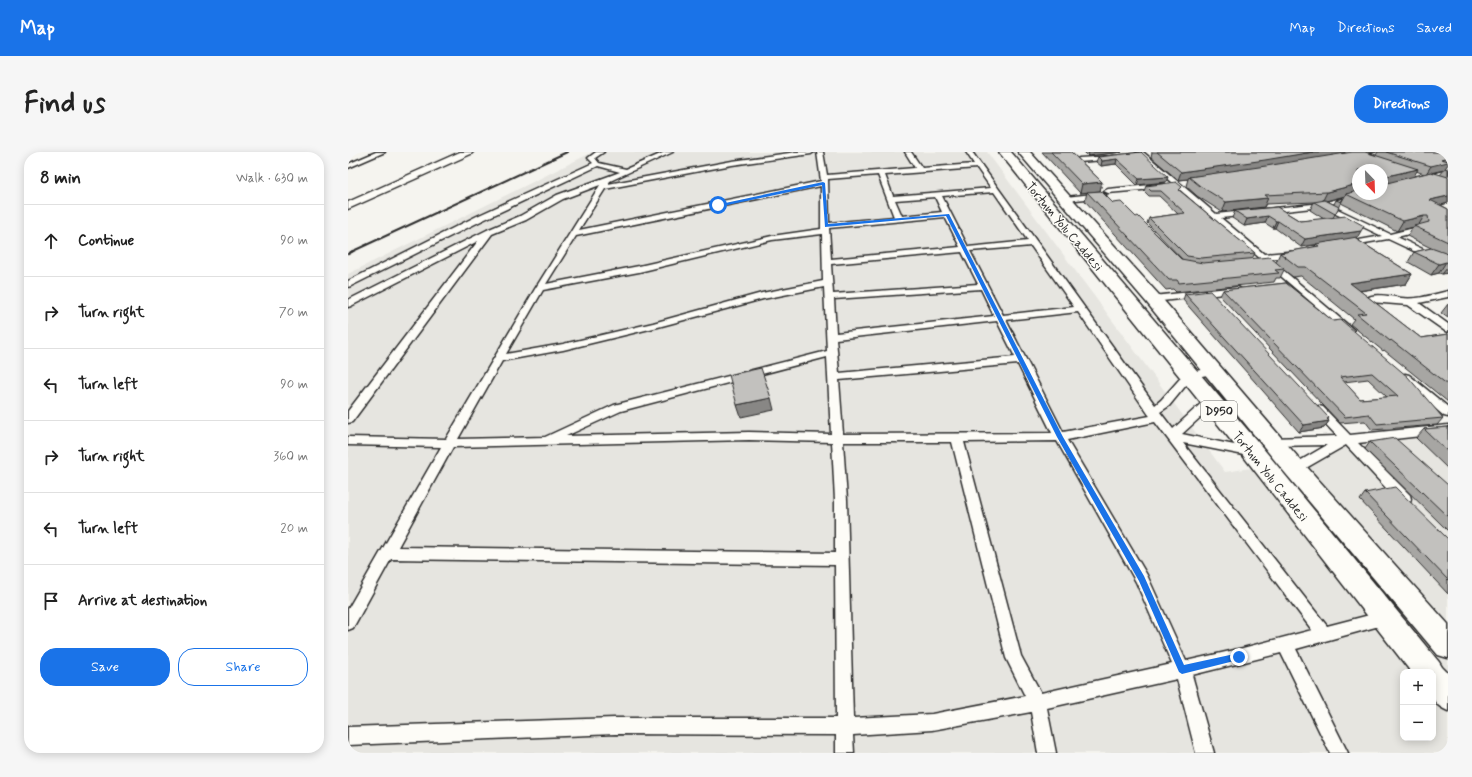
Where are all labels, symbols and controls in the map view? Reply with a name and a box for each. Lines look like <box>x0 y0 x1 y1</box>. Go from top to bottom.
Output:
text: Map <box>20 16 55 41</box>
text: Map <box>1289 19 1315 37</box>
text: Directions <box>1337 19 1395 37</box>
text: Saved <box>1417 19 1452 37</box>
button: Directions <box>1354 85 1448 123</box>
text: Find us <box>24 86 105 123</box>
north arrow <box>1352 164 1388 200</box>
text: 8 min <box>40 167 81 189</box>
text: Walk · 630 m <box>236 170 308 187</box>
street label: Tortum Yolu Caddesi <box>1021 179 1106 275</box>
route start <box>709 196 727 214</box>
icon: ahead <box>40 230 62 252</box>
text: Continue <box>78 231 134 251</box>
text: 90 m <box>280 232 308 249</box>
icon: right <box>40 302 62 324</box>
text: Turn right <box>78 303 145 323</box>
text: 70 m <box>279 304 308 321</box>
icon: left <box>40 374 62 396</box>
text: Turn left <box>78 375 138 395</box>
text: 90 m <box>280 376 308 393</box>
road number: D950 <box>1201 401 1237 421</box>
street label: Tortum Yolu Caddesi <box>1228 428 1312 526</box>
icon: right <box>40 446 62 468</box>
text: Turn right <box>78 447 145 467</box>
text: 360 m <box>273 448 308 465</box>
icon: left <box>40 518 62 540</box>
text: Turn left <box>78 519 138 539</box>
text: 20 m <box>280 520 308 537</box>
icon: arrive <box>40 590 62 612</box>
text: Arrive at destination <box>78 591 207 611</box>
button: Save <box>40 648 170 686</box>
button: Share <box>178 648 308 686</box>
route end <box>1230 648 1248 666</box>
map controls <box>1400 669 1436 741</box>
button: + <box>1400 669 1436 705</box>
button: − <box>1400 705 1436 741</box>

